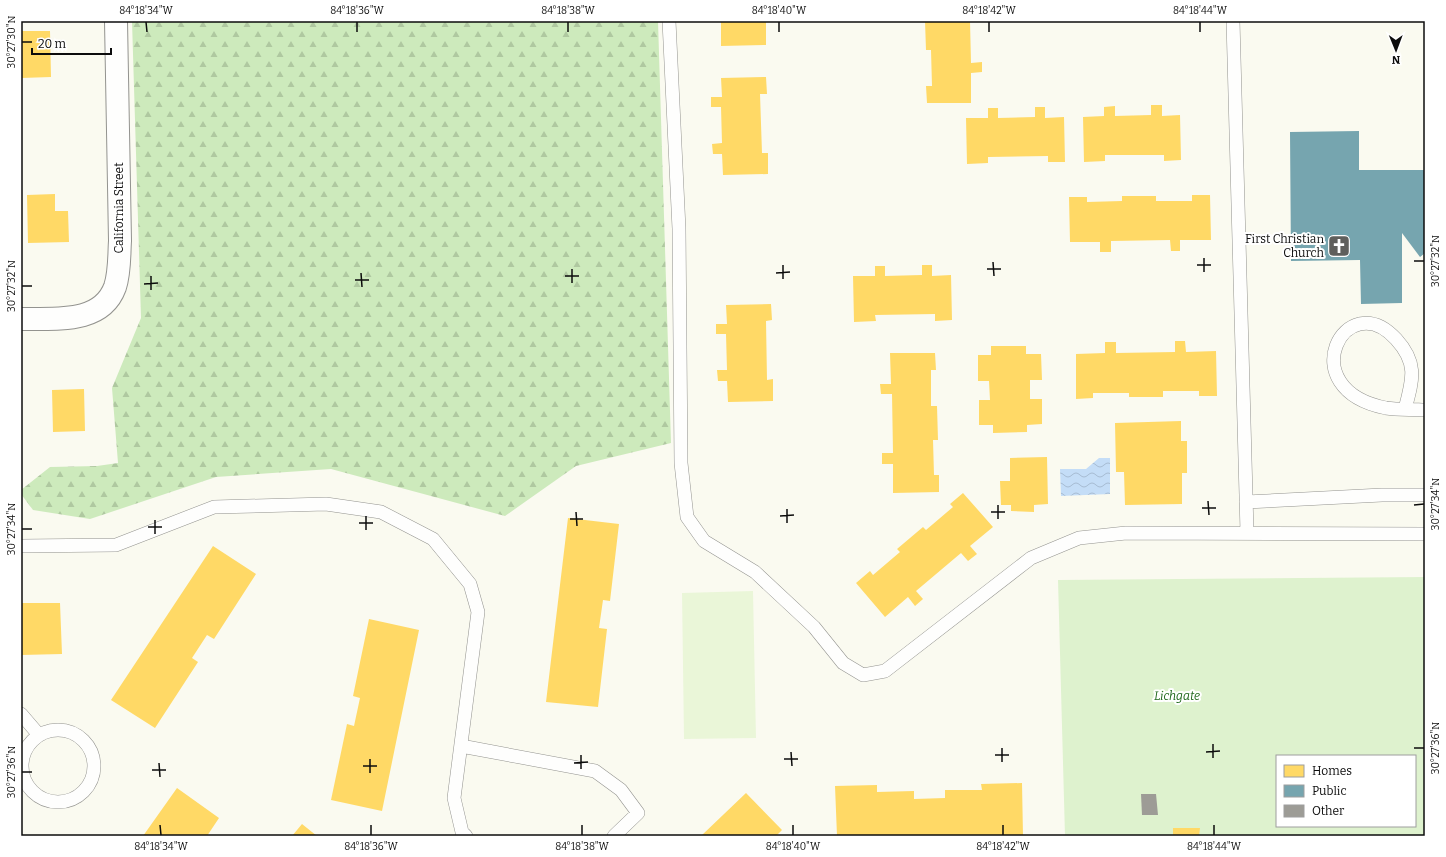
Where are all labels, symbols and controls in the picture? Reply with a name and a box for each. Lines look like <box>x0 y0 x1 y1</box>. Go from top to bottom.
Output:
text: 84°18'34"W <box>119 5 174 17</box>
text: 84°18'36"W <box>330 5 385 17</box>
text: 84°18'38"W <box>541 5 596 17</box>
text: 84°18'40"W <box>752 5 807 17</box>
text: 84°18'42"W <box>962 5 1016 17</box>
text: 84°18'44"W <box>1173 5 1228 17</box>
text: 30°27'30"N <box>6 15 18 68</box>
scale bar <box>32 30 111 56</box>
north arrow <box>1376 30 1416 70</box>
text: 20 m <box>38 37 67 51</box>
text: N <box>1391 53 1401 66</box>
street label: California Street <box>112 162 126 254</box>
place label: First Christian Church <box>1245 232 1325 260</box>
church icon: First Christian Church <box>1326 233 1352 259</box>
text: 30°27'32"N <box>1430 235 1442 287</box>
text: 30°27'32"N <box>6 260 18 312</box>
text: 30°27'34"N <box>1430 478 1442 530</box>
text: 30°27'34"N <box>6 503 18 555</box>
park label: Lichgate <box>1154 689 1200 703</box>
text: 30°27'36"N <box>1430 722 1442 774</box>
text: 30°27'36"N <box>6 746 18 798</box>
legend <box>1276 755 1416 827</box>
text: Homes <box>1312 764 1352 778</box>
text: Public <box>1312 784 1347 798</box>
text: Other <box>1312 804 1345 818</box>
text: 84°18'34"W <box>134 841 189 853</box>
text: 84°18'36"W <box>344 841 399 853</box>
text: 84°18'38"W <box>555 841 610 853</box>
text: 84°18'40"W <box>766 841 821 853</box>
text: 84°18'42"W <box>976 841 1030 853</box>
text: 84°18'44"W <box>1187 841 1242 853</box>

